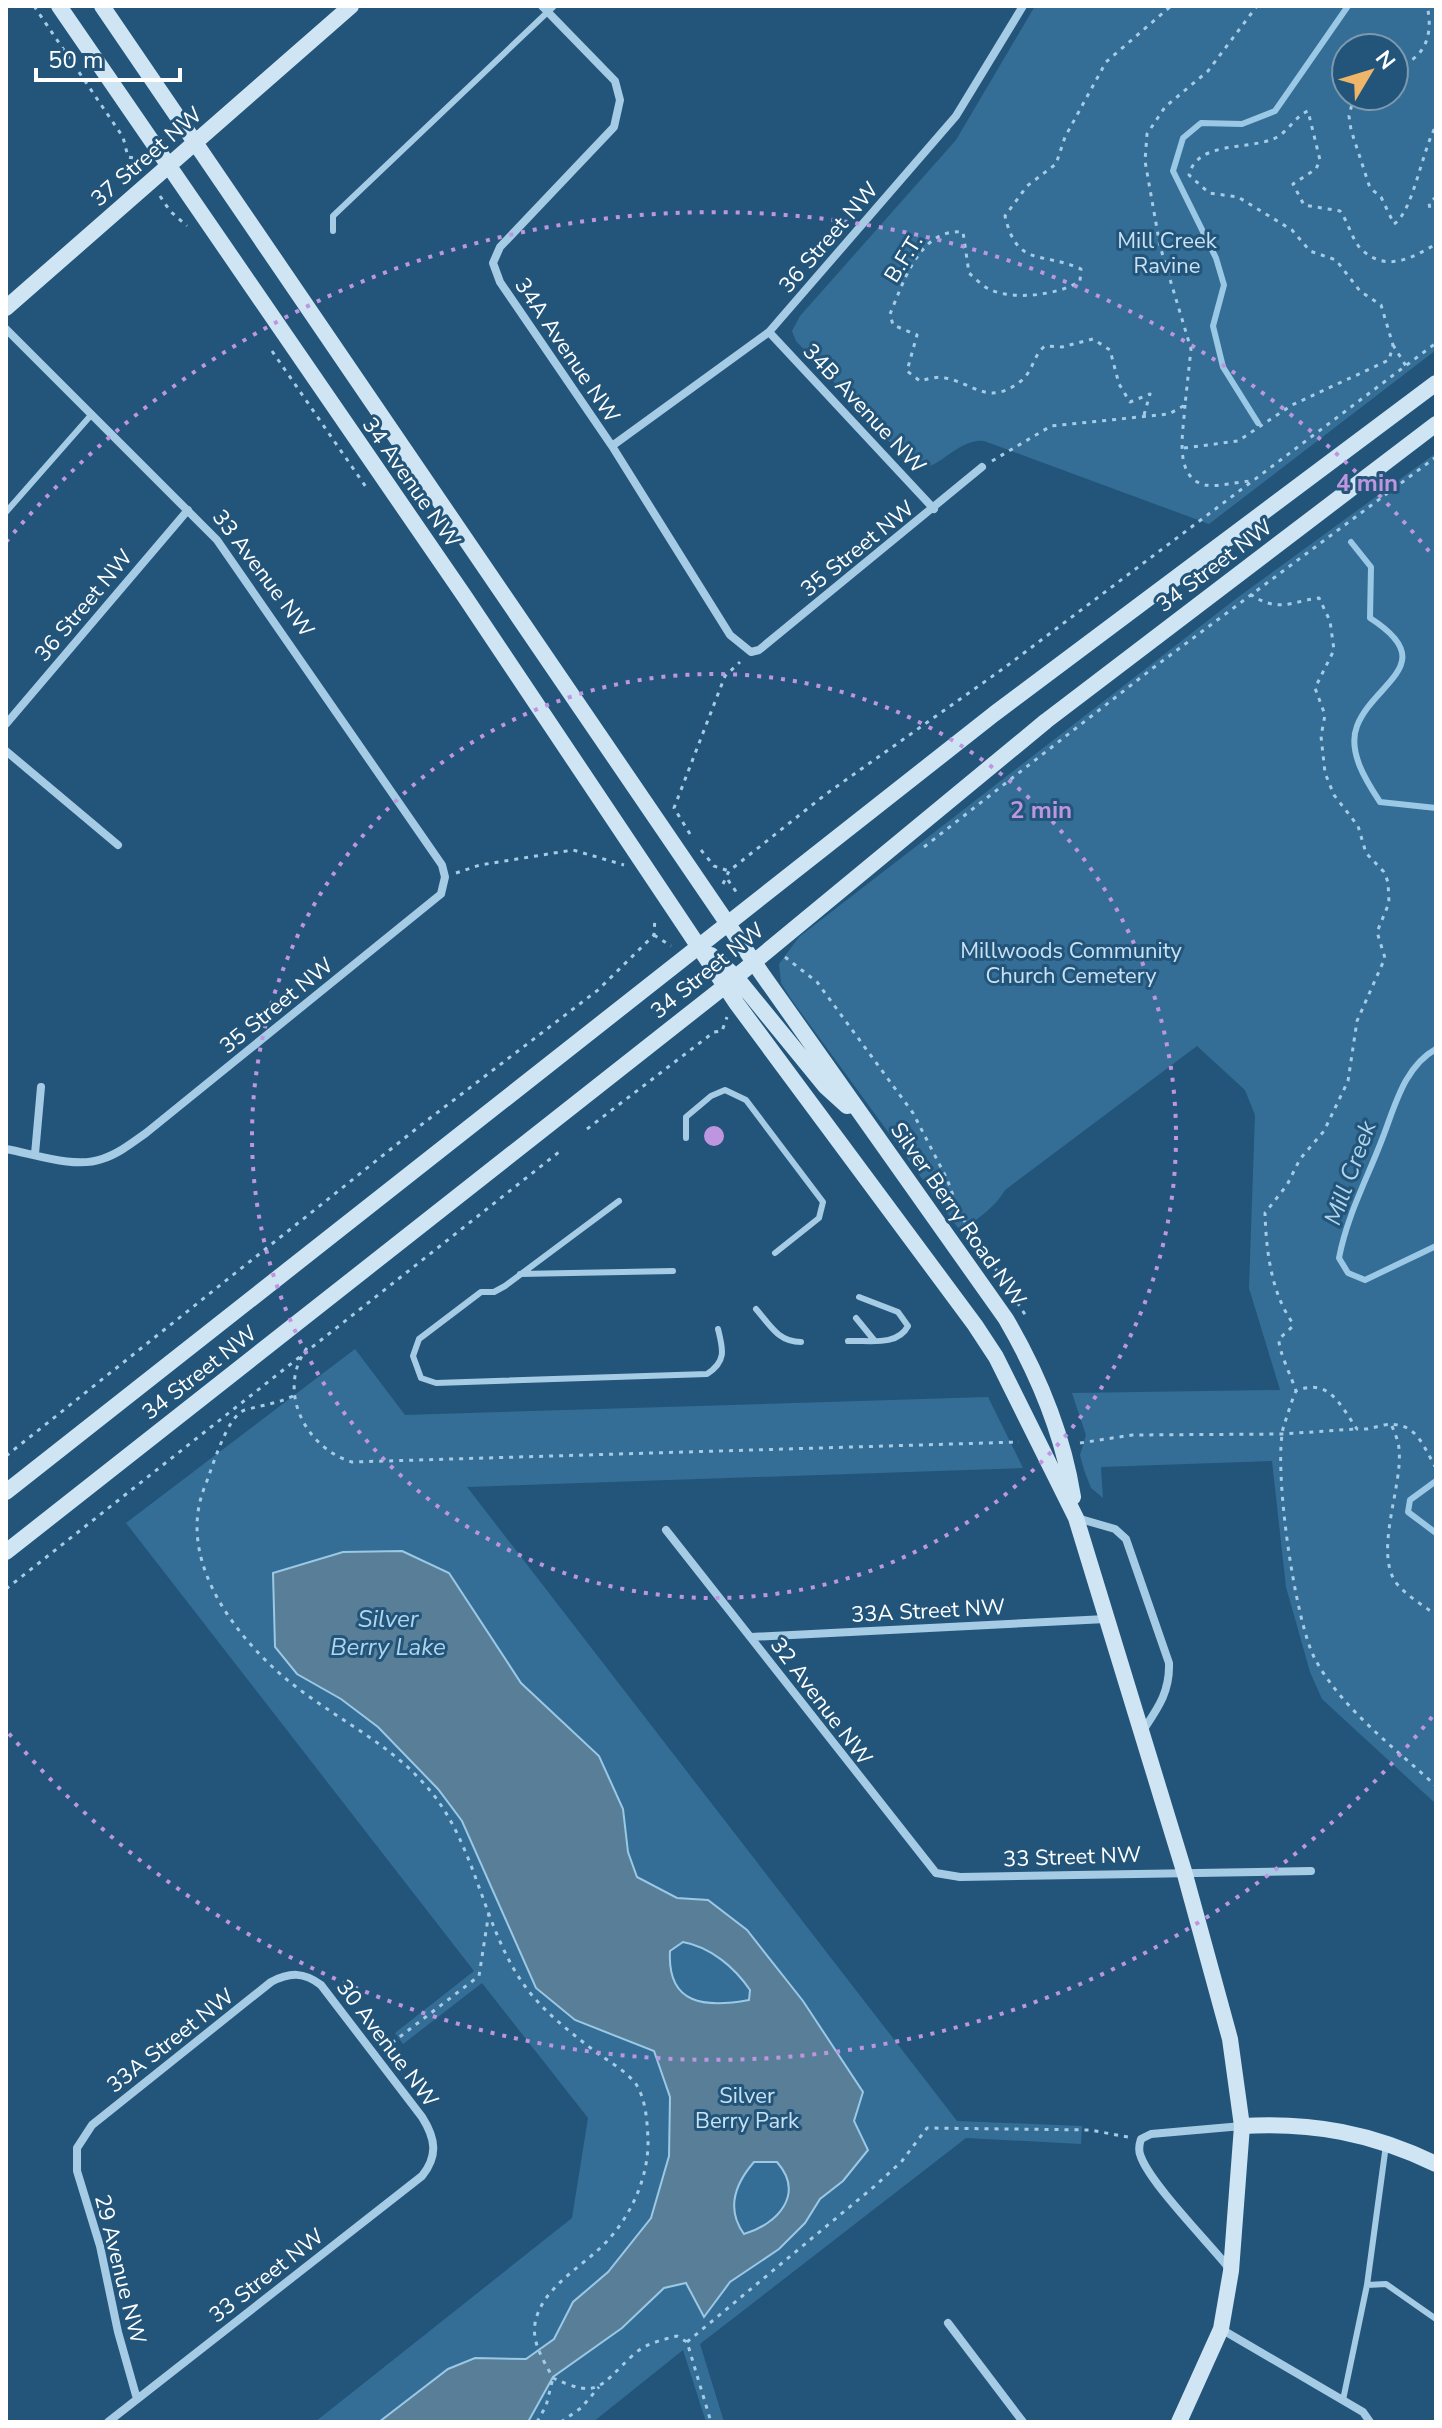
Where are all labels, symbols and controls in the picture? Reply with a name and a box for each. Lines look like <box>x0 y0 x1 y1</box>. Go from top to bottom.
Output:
scale bar <box>36 32 180 82</box>
north arrow <box>1330 32 1410 112</box>
text: 50 m <box>48 44 104 76</box>
text: N <box>1368 45 1402 76</box>
street label: 37 Street NW <box>85 100 209 213</box>
street label: 36 Street NW <box>772 176 885 300</box>
park label: Mill Creek Ravine <box>1117 226 1218 281</box>
street label: B.F.T. <box>877 229 930 288</box>
street label: 34A Avenue NW <box>507 272 627 429</box>
street label: 34B Avenue NW <box>796 337 933 480</box>
street label: 34 Avenue NW <box>355 411 467 554</box>
text: 4 min <box>1336 467 1398 499</box>
street label: 35 Street NW <box>794 494 921 604</box>
street label: 33 Avenue NW <box>205 503 321 644</box>
street label: 34 Street NW <box>1150 512 1279 619</box>
street label: 36 Street NW <box>28 543 140 668</box>
text: 2 min <box>1010 794 1072 826</box>
street label: 34 Street NW <box>644 916 771 1026</box>
park label: Millwoods Community Church Cemetery <box>960 936 1182 991</box>
street label: 35 Street NW <box>213 951 340 1061</box>
street label: Silver Berry Road NW <box>883 1116 1033 1313</box>
water label: Mill Creek <box>1316 1116 1384 1229</box>
centre of rings <box>700 1122 728 1150</box>
street label: 34 Street NW <box>136 1318 263 1427</box>
street label: 33A Street NW <box>850 1592 1006 1630</box>
water label: Silver Berry Lake <box>330 1603 446 1663</box>
street label: 32 Avenue NW <box>763 1631 879 1772</box>
street label: 33 Street NW <box>1002 1840 1142 1874</box>
street label: 30 Avenue NW <box>329 1973 445 2114</box>
street label: 33A Street NW <box>101 1981 241 2100</box>
park label: Silver Berry Park <box>695 2081 800 2136</box>
street label: 29 Avenue NW <box>87 2191 153 2347</box>
street label: 33 Street NW <box>203 2221 330 2330</box>

